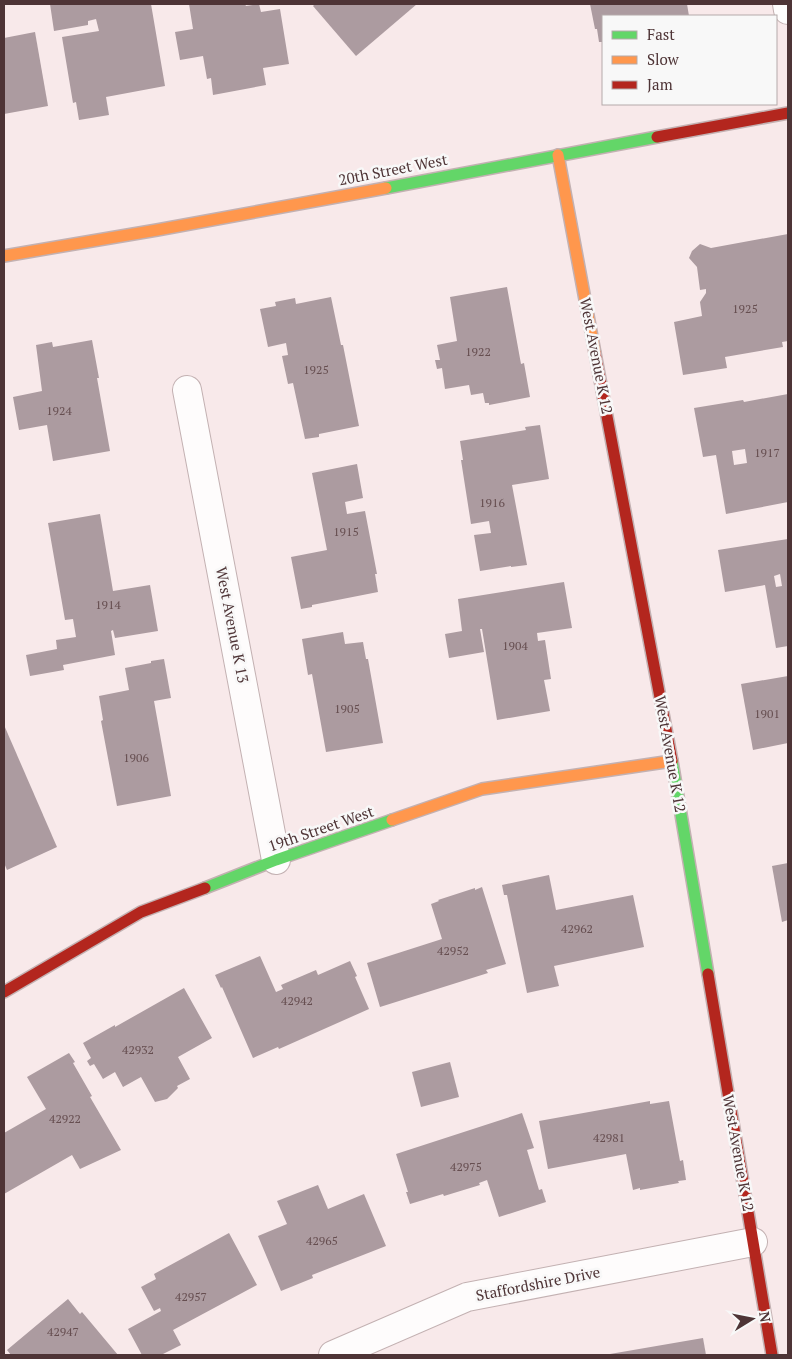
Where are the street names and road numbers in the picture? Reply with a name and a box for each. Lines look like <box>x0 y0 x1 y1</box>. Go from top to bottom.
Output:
street label: 20th Street West <box>337 149 449 189</box>
street label: West Avenue K 12 <box>576 296 618 416</box>
street label: West Avenue K 13 <box>212 565 254 685</box>
street label: West Avenue K 12 <box>651 694 691 814</box>
street label: 19th Street West <box>265 801 376 855</box>
street label: West Avenue K 12 <box>719 1093 759 1213</box>
street label: Staffordshire Drive <box>474 1261 602 1305</box>

